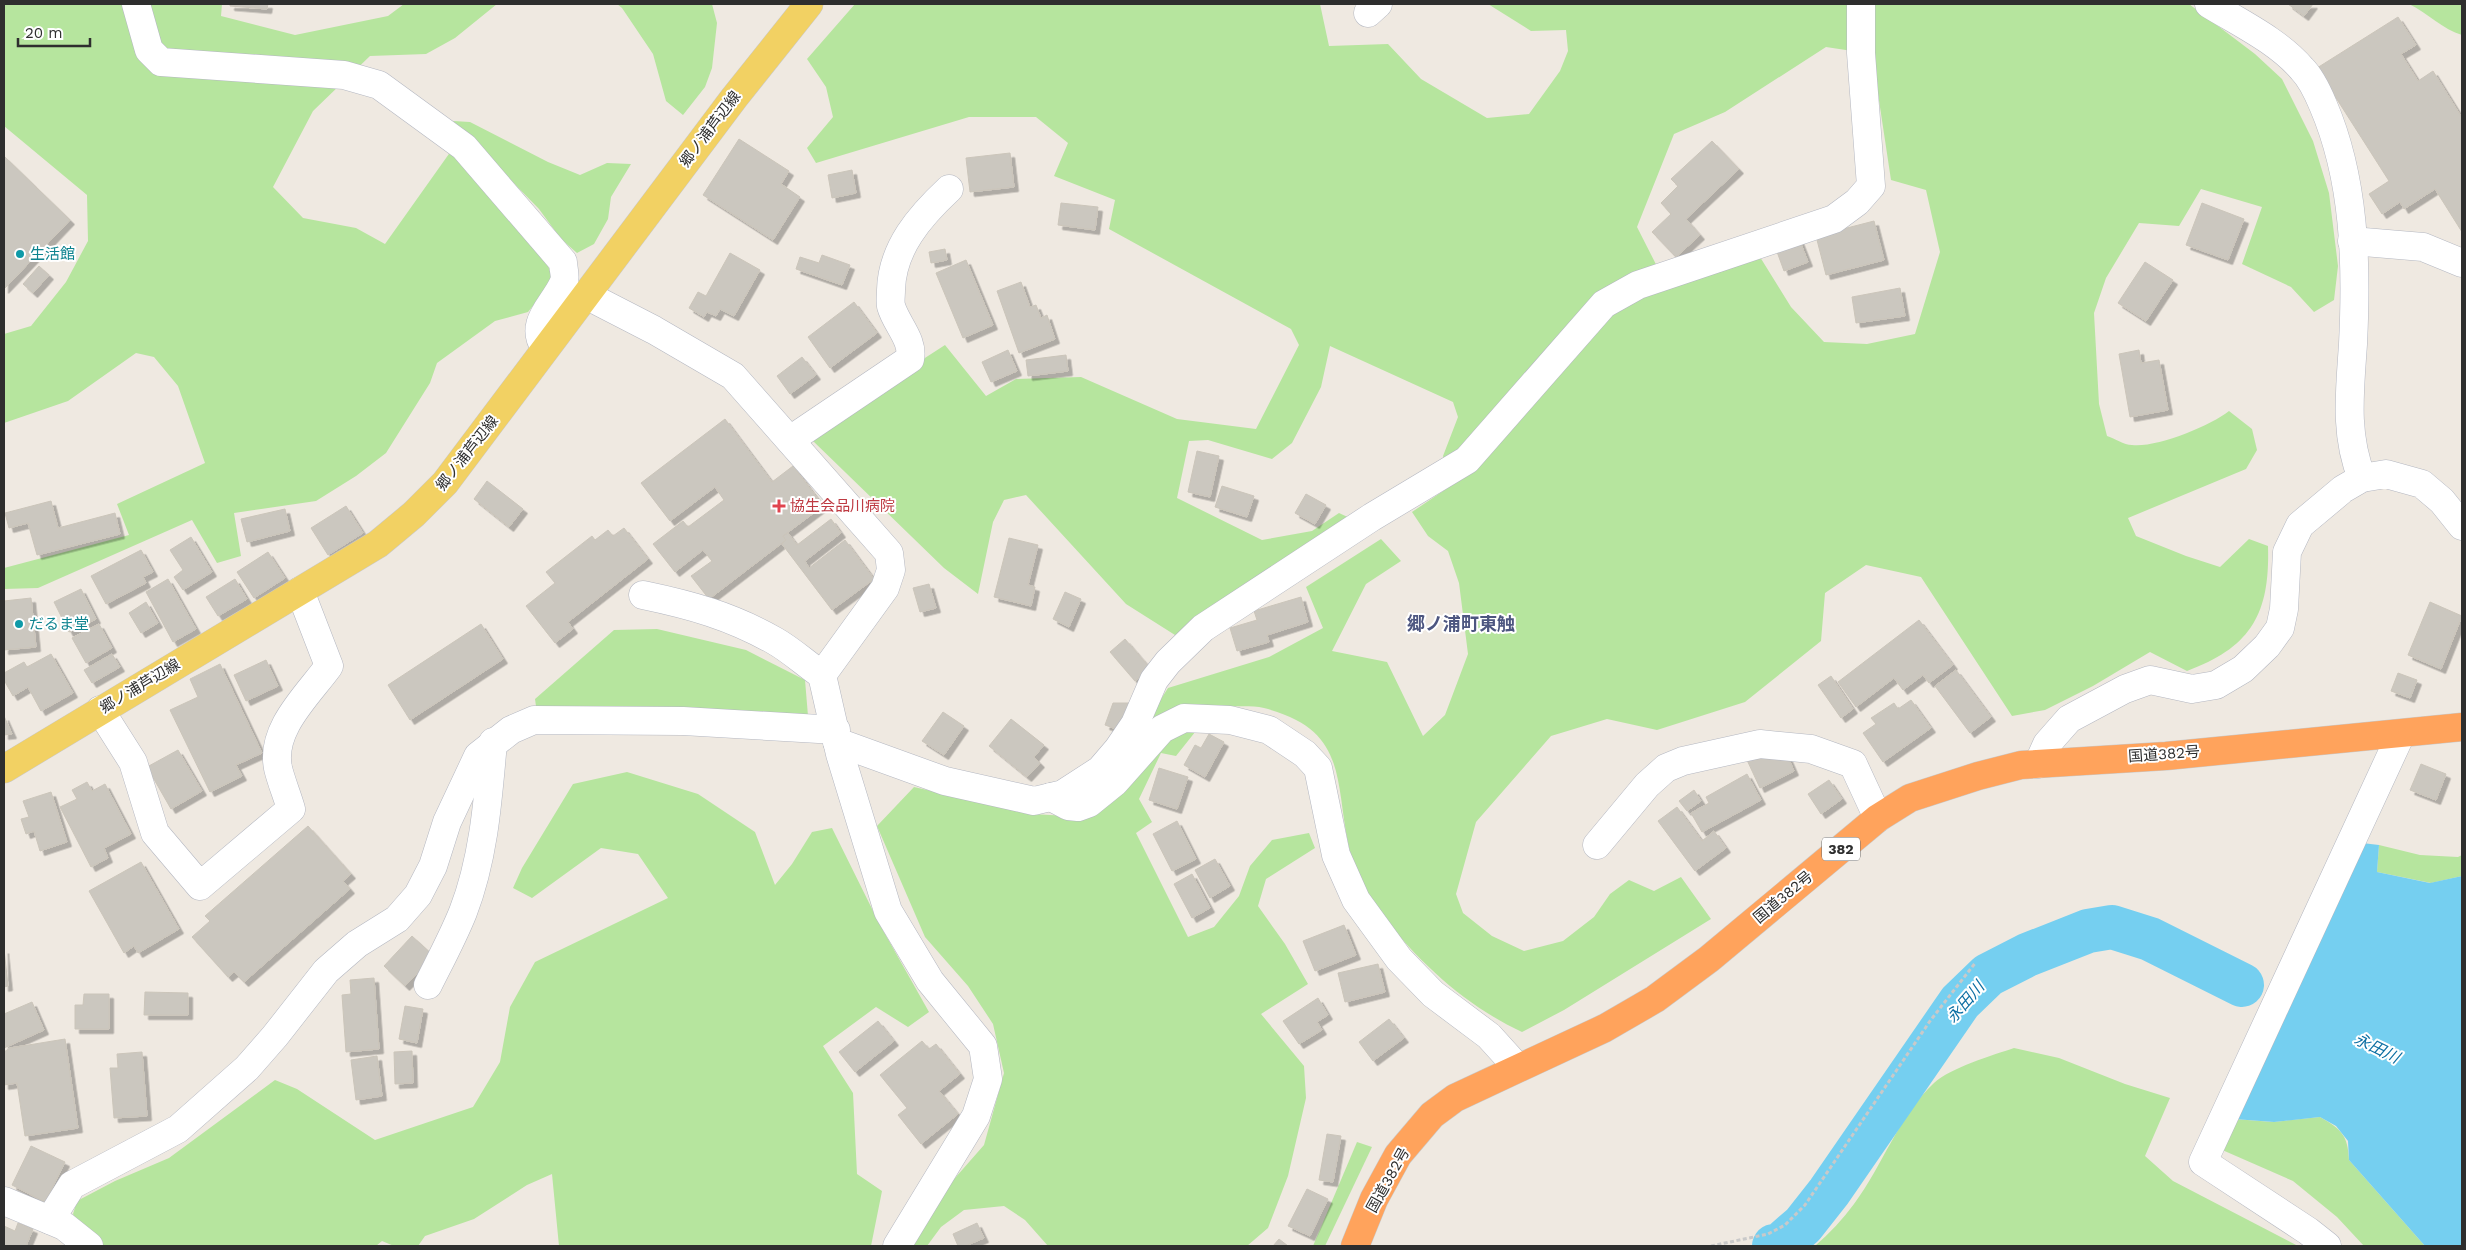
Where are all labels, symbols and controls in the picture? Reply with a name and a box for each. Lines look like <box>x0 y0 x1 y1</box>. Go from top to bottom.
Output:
scale bar <box>18 15 90 47</box>
text: 20 m <box>25 24 63 42</box>
street label: 郷ノ浦芦辺線 <box>676 88 744 170</box>
place label: 生活館 <box>30 245 75 263</box>
marker: 生活館 <box>14 248 26 260</box>
street label: 郷ノ浦芦辺線 <box>432 412 502 494</box>
place label: 協生会品川病院 <box>790 497 895 515</box>
marker: 協生会品川病院 <box>772 499 786 513</box>
district label: 郷ノ浦町東触 <box>1407 613 1515 634</box>
place label: だるま堂 <box>29 615 89 633</box>
marker: だるま堂 <box>13 618 25 630</box>
street label: 郷ノ浦芦辺線 <box>97 655 183 717</box>
street label: 国道382号 <box>2128 743 2200 765</box>
road number: 382 <box>1822 838 1860 861</box>
street label: 国道382号 <box>1750 867 1816 927</box>
water label: 永田川 <box>1942 976 1989 1026</box>
water label: 永田川 <box>2351 1029 2405 1068</box>
street label: 国道382号 <box>1363 1144 1413 1216</box>

